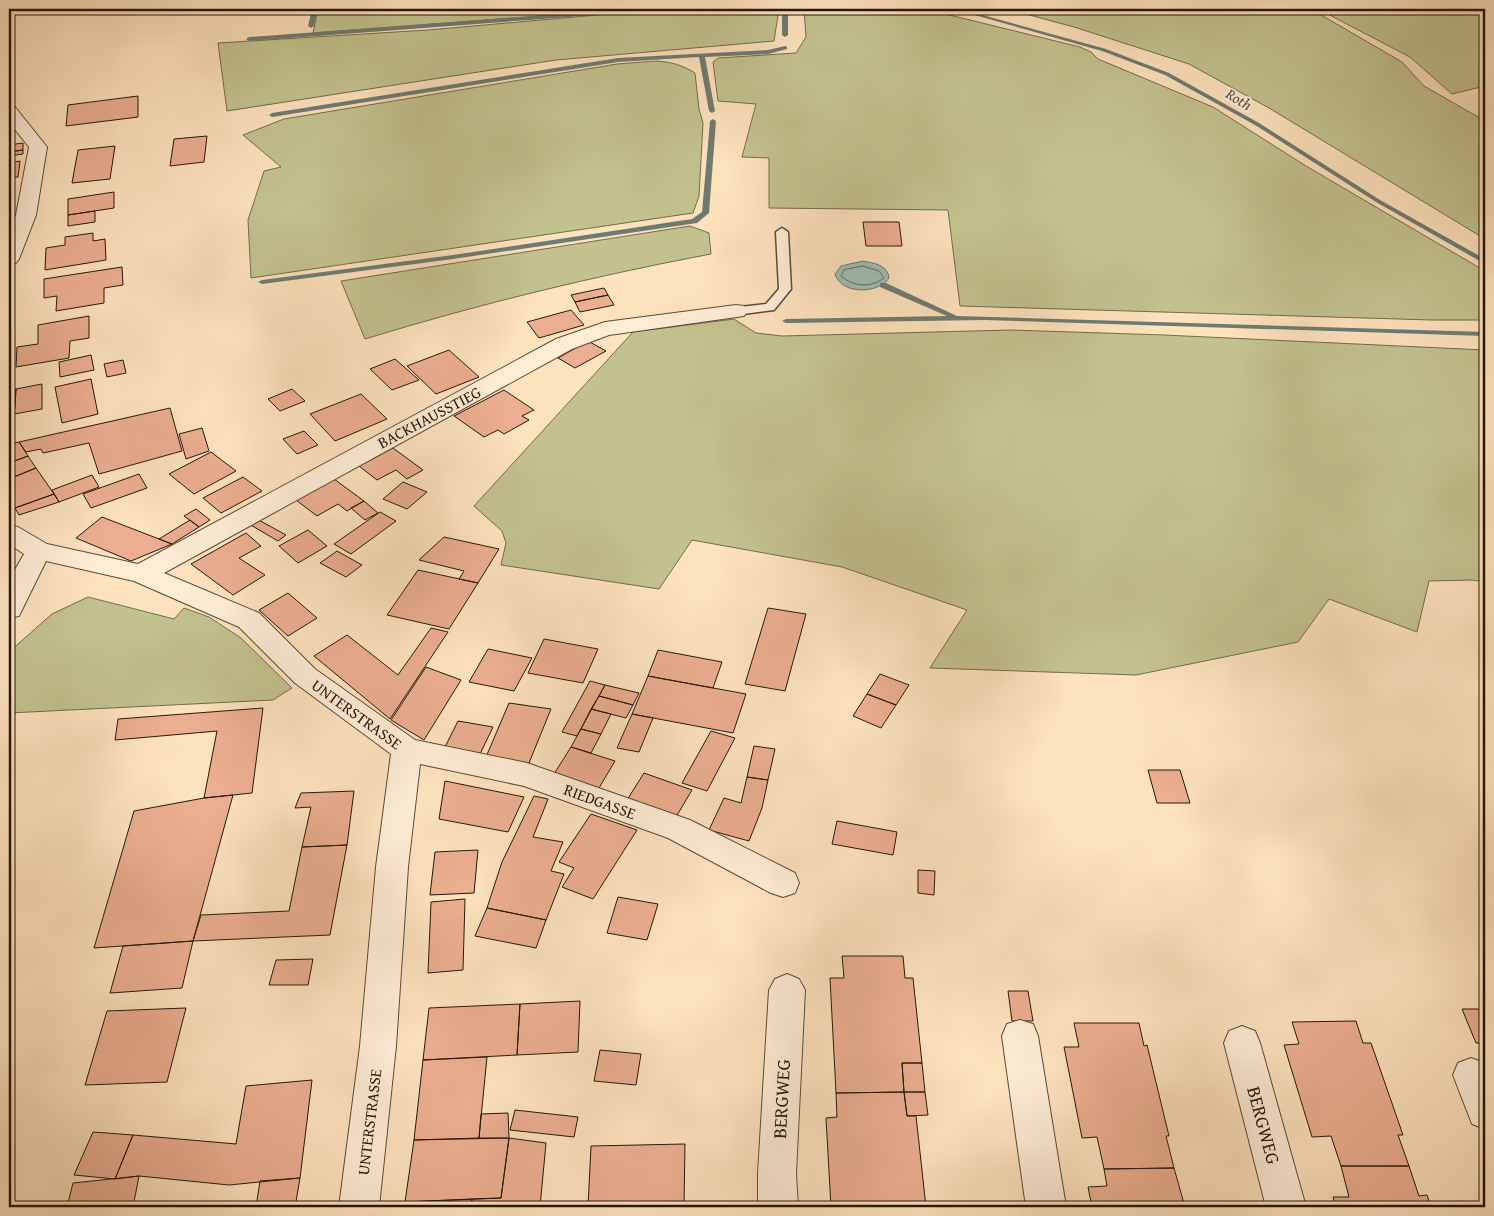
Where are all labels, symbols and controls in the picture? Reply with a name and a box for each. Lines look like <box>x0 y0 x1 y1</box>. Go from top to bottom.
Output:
water label: Roth <box>1221 83 1256 115</box>
street label: BACKHAUSSTIEG <box>373 379 485 454</box>
street label: UNTERSTRASSE <box>307 673 407 755</box>
street label: RIEDGASSE <box>561 777 639 825</box>
street label: BERGWEG <box>765 1059 797 1139</box>
street label: UNTERSTRASSE <box>351 1068 387 1176</box>
street label: BERGWEG <box>1240 1083 1288 1167</box>

